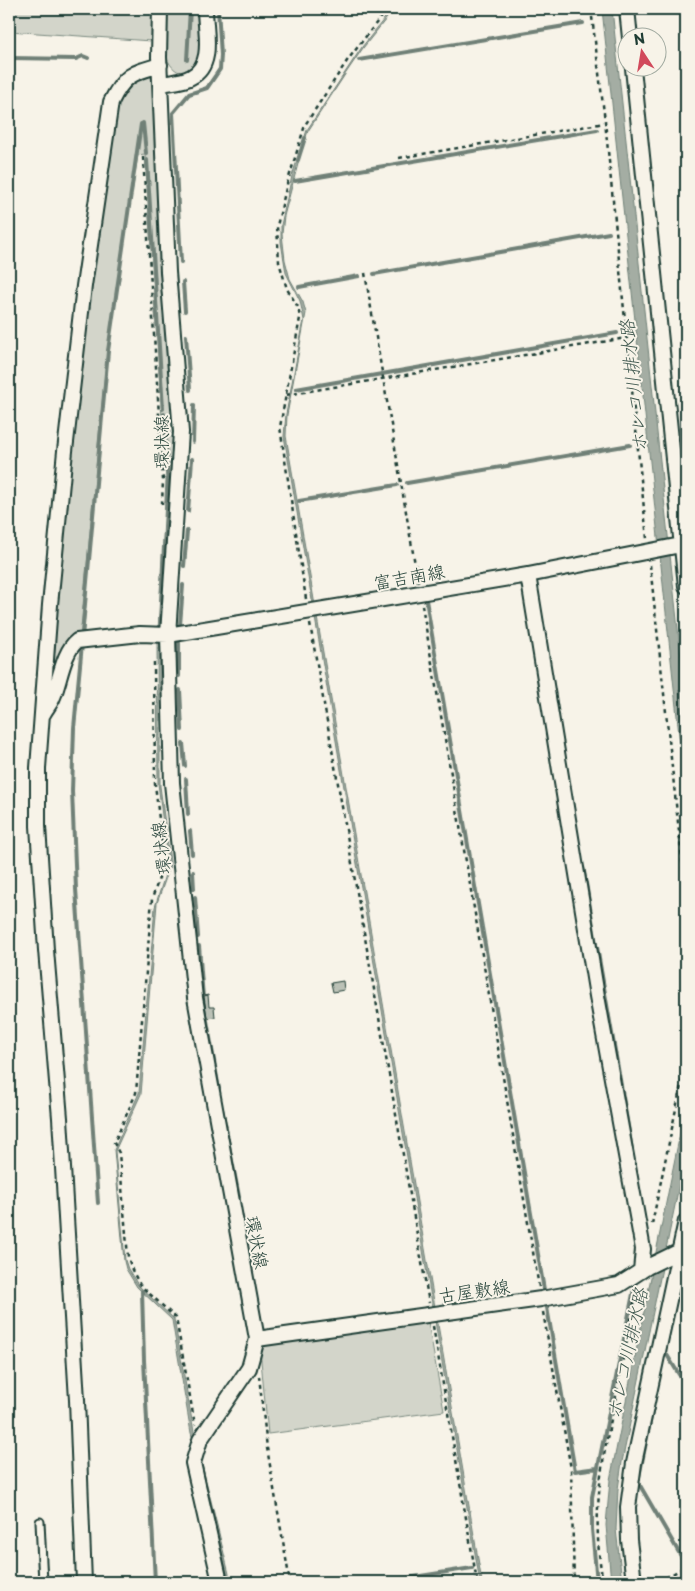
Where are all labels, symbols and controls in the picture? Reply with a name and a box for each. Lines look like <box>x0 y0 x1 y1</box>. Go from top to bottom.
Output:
text: N <box>632 27 647 50</box>
north arrow <box>618 28 668 78</box>
water label: ホレコ川排水路 <box>611 317 653 454</box>
street label: 環状線 <box>147 415 174 469</box>
street label: 富吉南線 <box>371 556 447 596</box>
street label: 環状線 <box>143 820 177 876</box>
street label: 環状線 <box>240 1213 276 1271</box>
street label: 古屋敷線 <box>436 1272 512 1308</box>
water label: ホレコ川排水路 <box>598 1284 654 1421</box>

